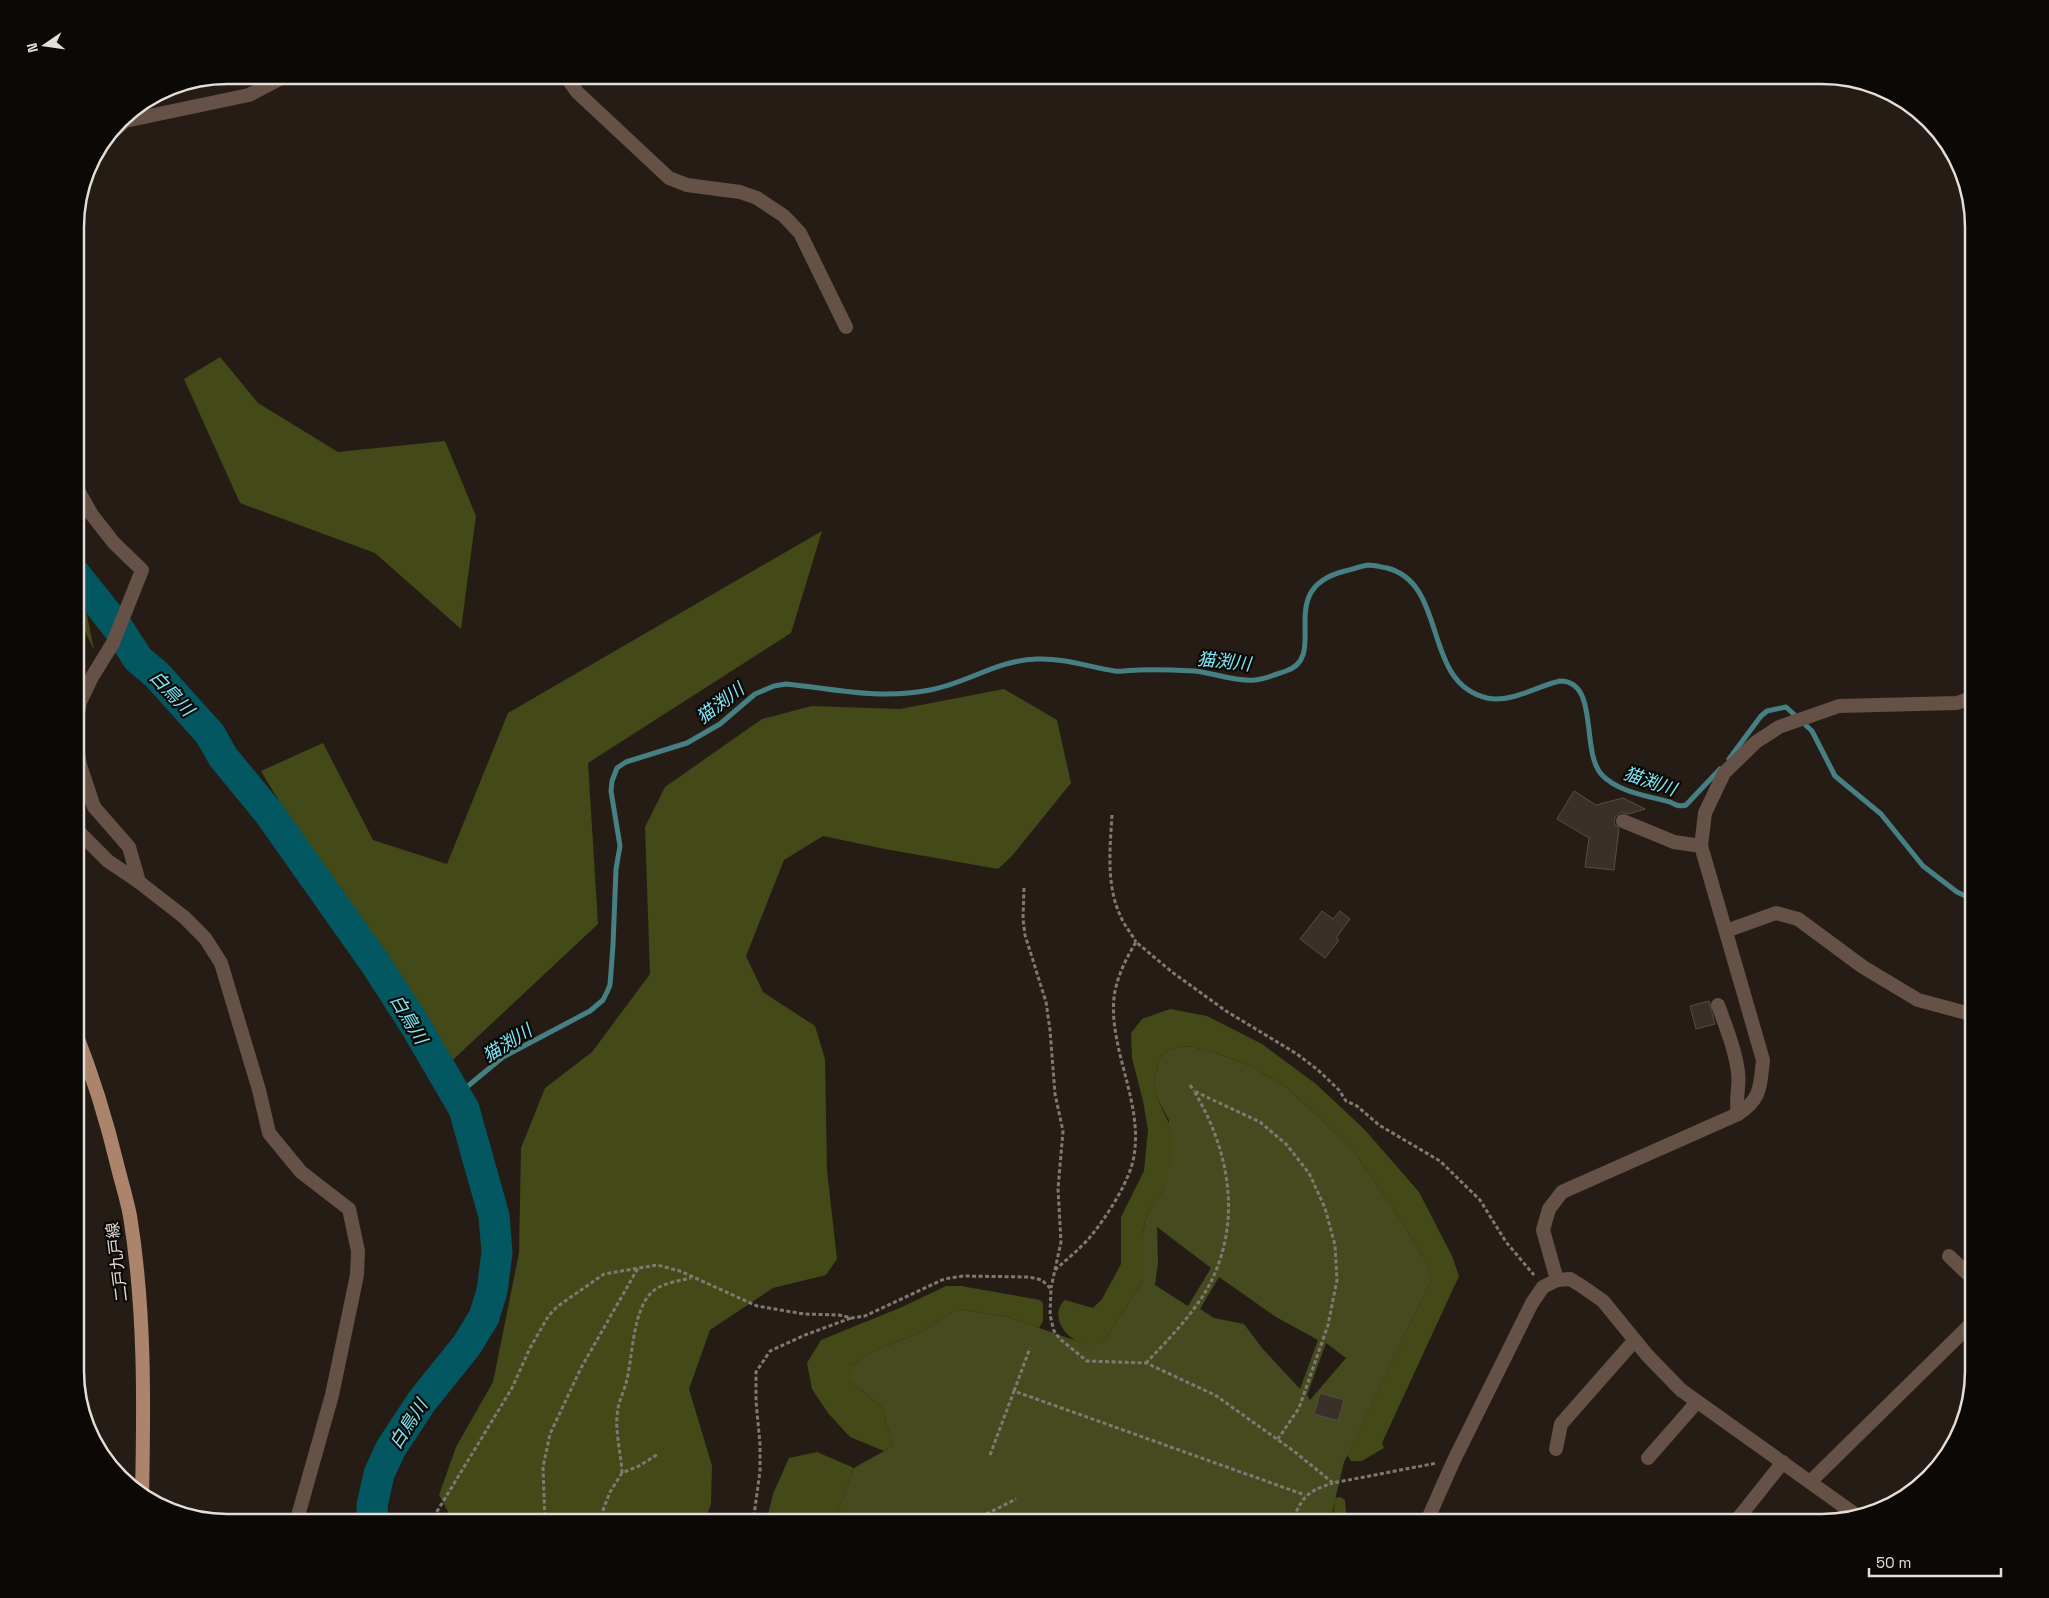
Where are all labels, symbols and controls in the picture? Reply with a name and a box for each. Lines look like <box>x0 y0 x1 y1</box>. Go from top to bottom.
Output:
north arrow <box>20 20 70 70</box>
text: N <box>23 41 42 55</box>
water label: 猫渕川 <box>1196 647 1254 675</box>
water label: 白鳥川 <box>145 665 200 722</box>
water label: 猫渕川 <box>692 676 750 728</box>
water label: 猫渕川 <box>1621 761 1681 801</box>
water label: 白鳥川 <box>385 990 434 1050</box>
water label: 猫渕川 <box>478 1018 538 1067</box>
street label: 二戸九戸線 <box>102 1221 132 1303</box>
water label: 白鳥川 <box>384 1393 433 1453</box>
scale bar <box>1869 1546 2002 1578</box>
text: 50 m <box>1876 1553 1911 1572</box>

